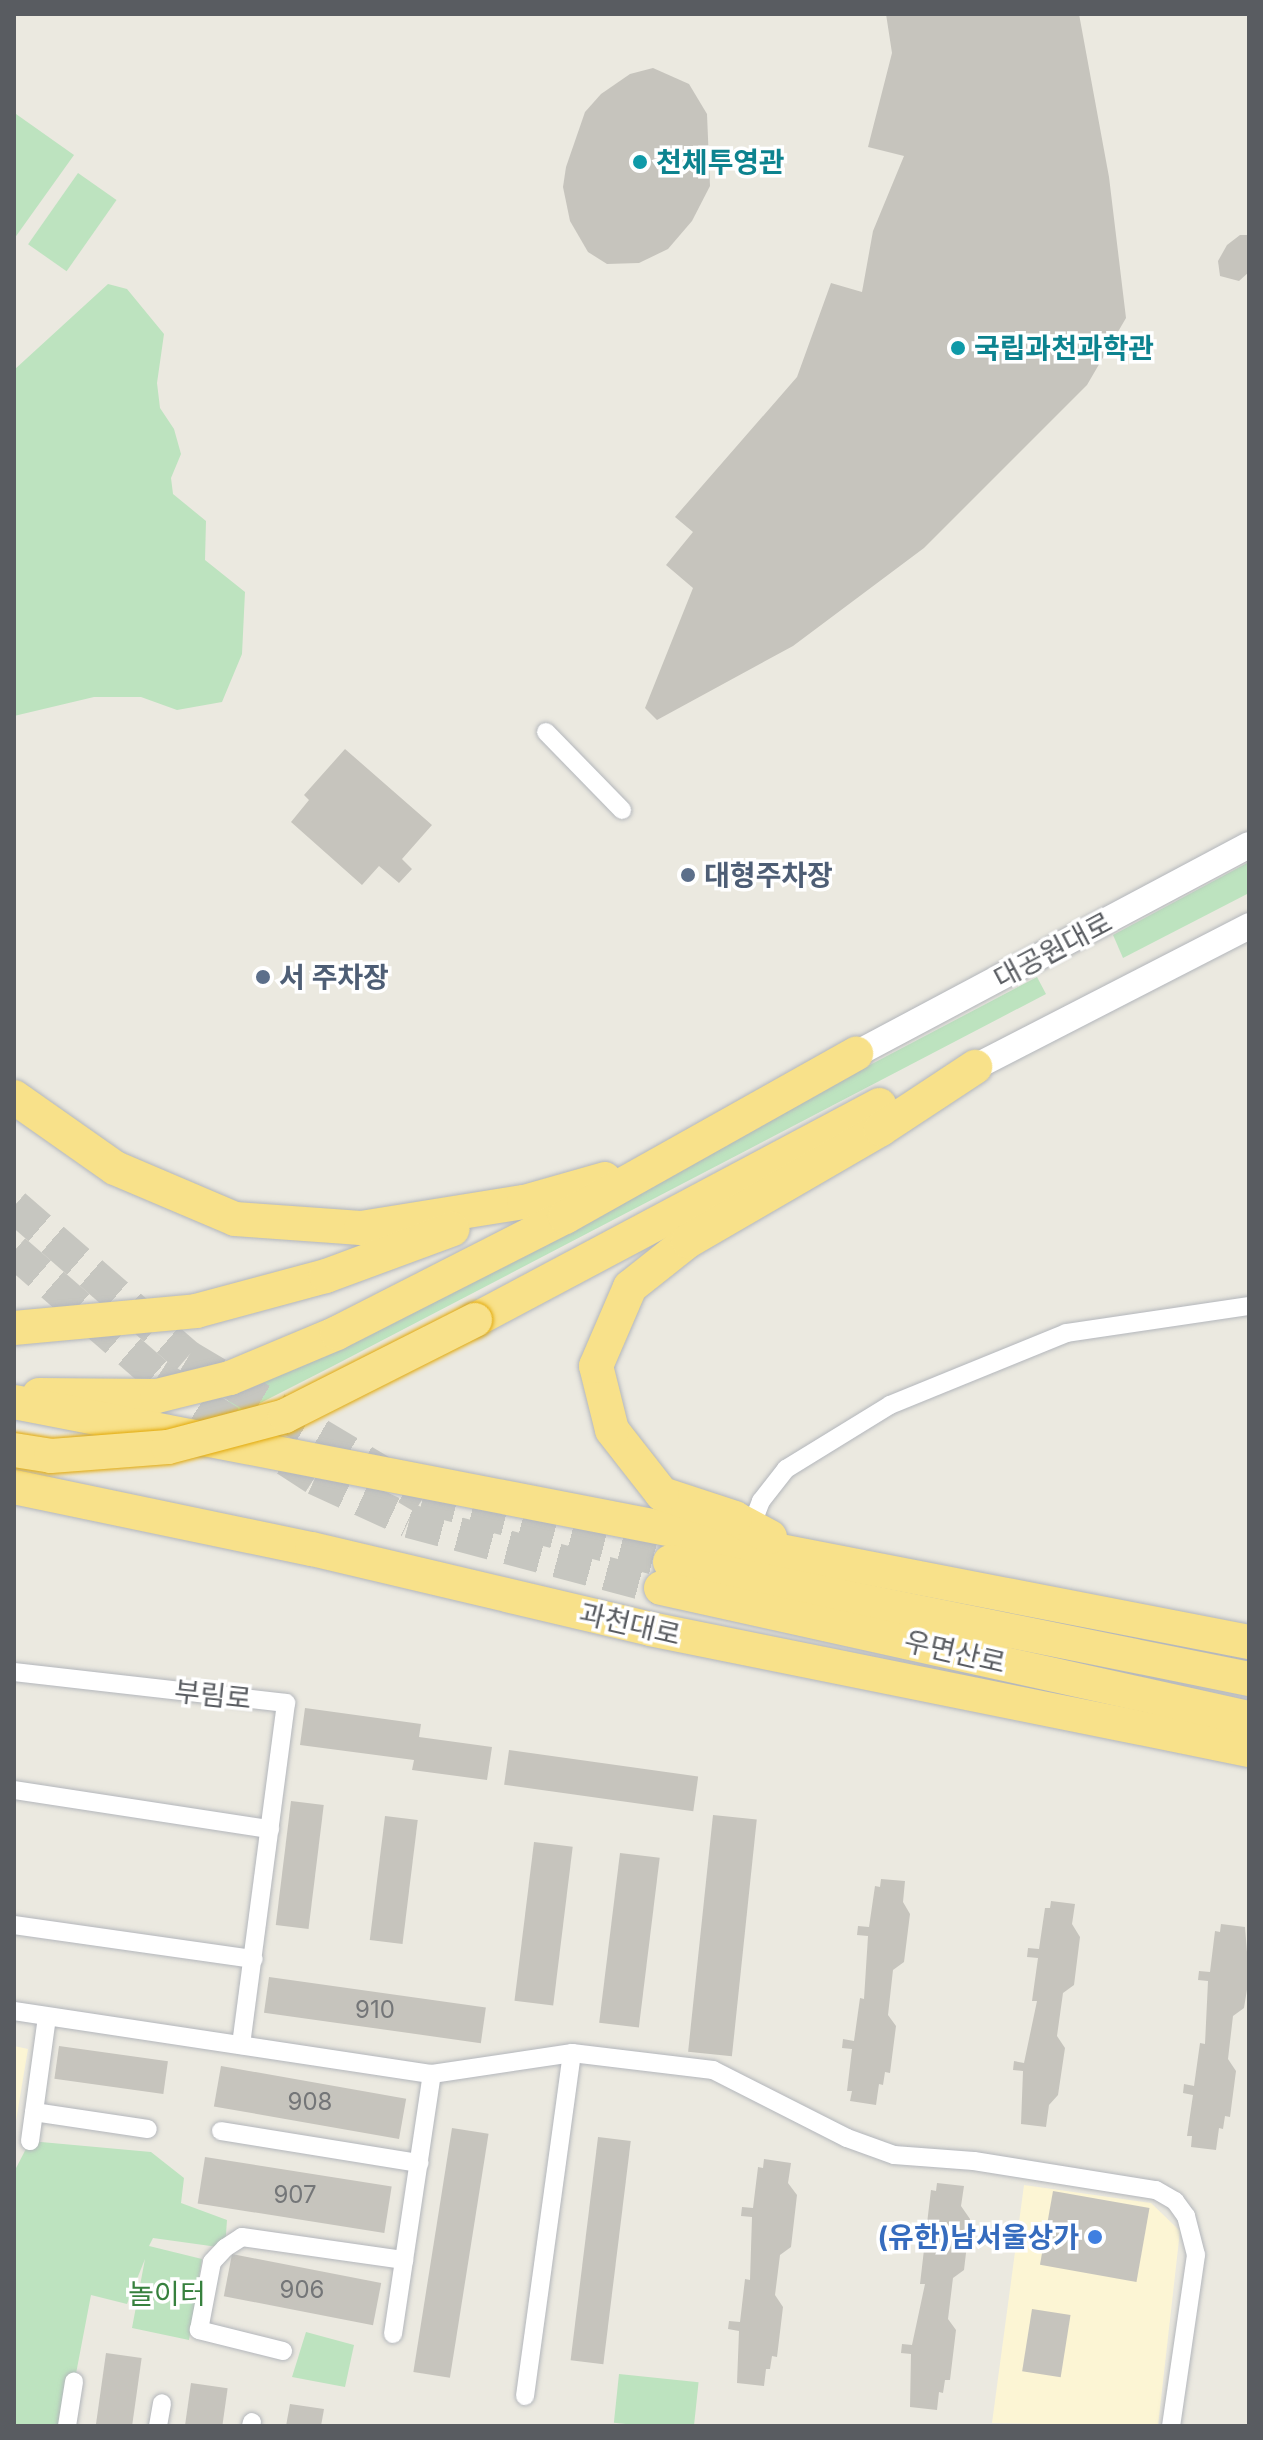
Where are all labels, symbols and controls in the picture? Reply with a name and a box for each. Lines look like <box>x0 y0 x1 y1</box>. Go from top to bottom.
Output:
place label: 천체투영관 <box>656 145 785 179</box>
marker: 천체투영관 <box>631 153 649 171</box>
place label: 국립과천과학관 <box>974 331 1154 365</box>
marker: 국립과천과학관 <box>949 339 967 357</box>
place label: 대형주차장 <box>704 858 833 892</box>
marker: 대형주차장 <box>679 866 697 884</box>
street label: 대공원대로 <box>988 905 1118 995</box>
place label: 서 주차장 <box>279 960 389 994</box>
marker: 서 주차장 <box>254 968 272 986</box>
street label: 과천대로 <box>576 1596 684 1652</box>
street label: 우면산로 <box>901 1624 1009 1680</box>
street label: 부림로 <box>173 1674 253 1716</box>
house number: 910 <box>355 1996 395 2024</box>
house number: 908 <box>288 2088 332 2116</box>
house number: 907 <box>273 2181 317 2209</box>
place label: (유한)남서울상가 <box>878 2220 1079 2254</box>
marker: (유한)남서울상가 <box>1086 2228 1104 2246</box>
house number: 906 <box>280 2276 324 2304</box>
park label: 놀이터 <box>128 2277 206 2311</box>

